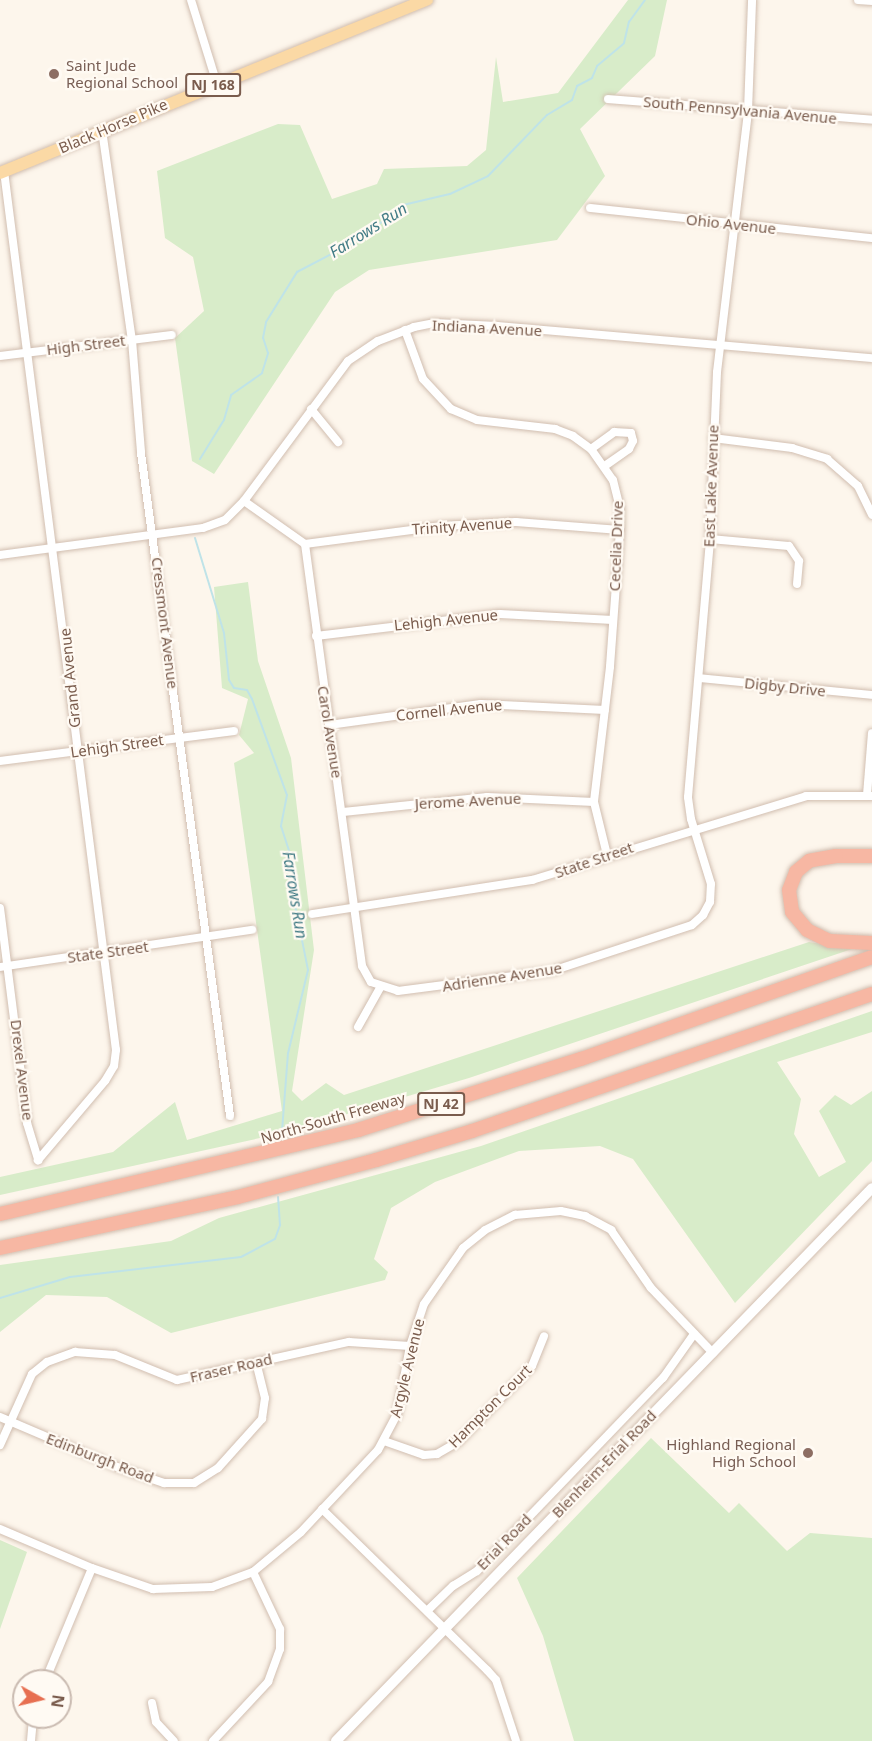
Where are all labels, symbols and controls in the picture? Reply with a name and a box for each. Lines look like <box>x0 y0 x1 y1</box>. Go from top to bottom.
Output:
place label: Saint Jude Regional School <box>66 56 178 91</box>
marker: Saint Jude Regional School <box>47 67 61 81</box>
road number: NJ 168 <box>184 74 242 96</box>
street label: South Pennsylvania Avenue <box>643 93 837 127</box>
street label: Black Horse Pike <box>56 95 170 157</box>
water label: Farrows Run <box>326 198 410 262</box>
street label: Ohio Avenue <box>685 210 777 238</box>
street label: Indiana Avenue <box>432 316 542 340</box>
street label: High Street <box>46 331 126 359</box>
street label: East Lake Avenue <box>700 424 722 548</box>
street label: Cecelia Drive <box>605 500 627 592</box>
street label: Trinity Avenue <box>411 514 513 538</box>
street label: Cressmont Avenue <box>148 556 182 690</box>
street label: Lehigh Avenue <box>393 606 499 634</box>
street label: Grand Avenue <box>56 627 84 729</box>
street label: Digby Drive <box>743 674 827 700</box>
street label: Carol Avenue <box>314 685 346 779</box>
street label: Cornell Avenue <box>395 695 503 725</box>
street label: Lehigh Street <box>69 731 165 761</box>
street label: Jerome Avenue <box>414 789 522 813</box>
street label: State Street <box>552 838 636 882</box>
water label: Farrows Run <box>279 850 311 940</box>
street label: State Street <box>66 937 150 967</box>
street label: Adrienne Avenue <box>441 959 563 995</box>
street label: Drexel Avenue <box>7 1019 37 1121</box>
street label: North-South Freeway <box>259 1089 407 1147</box>
road number: NJ 42 <box>417 1093 465 1115</box>
street label: Argyle Avenue <box>386 1317 428 1419</box>
street label: Fraser Road <box>188 1350 274 1386</box>
street label: Hampton Court <box>445 1361 535 1451</box>
street label: Blenheim-Erial Road <box>548 1407 660 1521</box>
street label: Edinburgh Road <box>44 1429 156 1487</box>
place label: Highland Regional High School <box>666 1435 796 1470</box>
marker: Highland Regional High School <box>801 1446 815 1460</box>
street label: Erial Road <box>473 1510 535 1574</box>
north arrow <box>12 1669 72 1729</box>
text: N <box>46 1693 70 1709</box>

